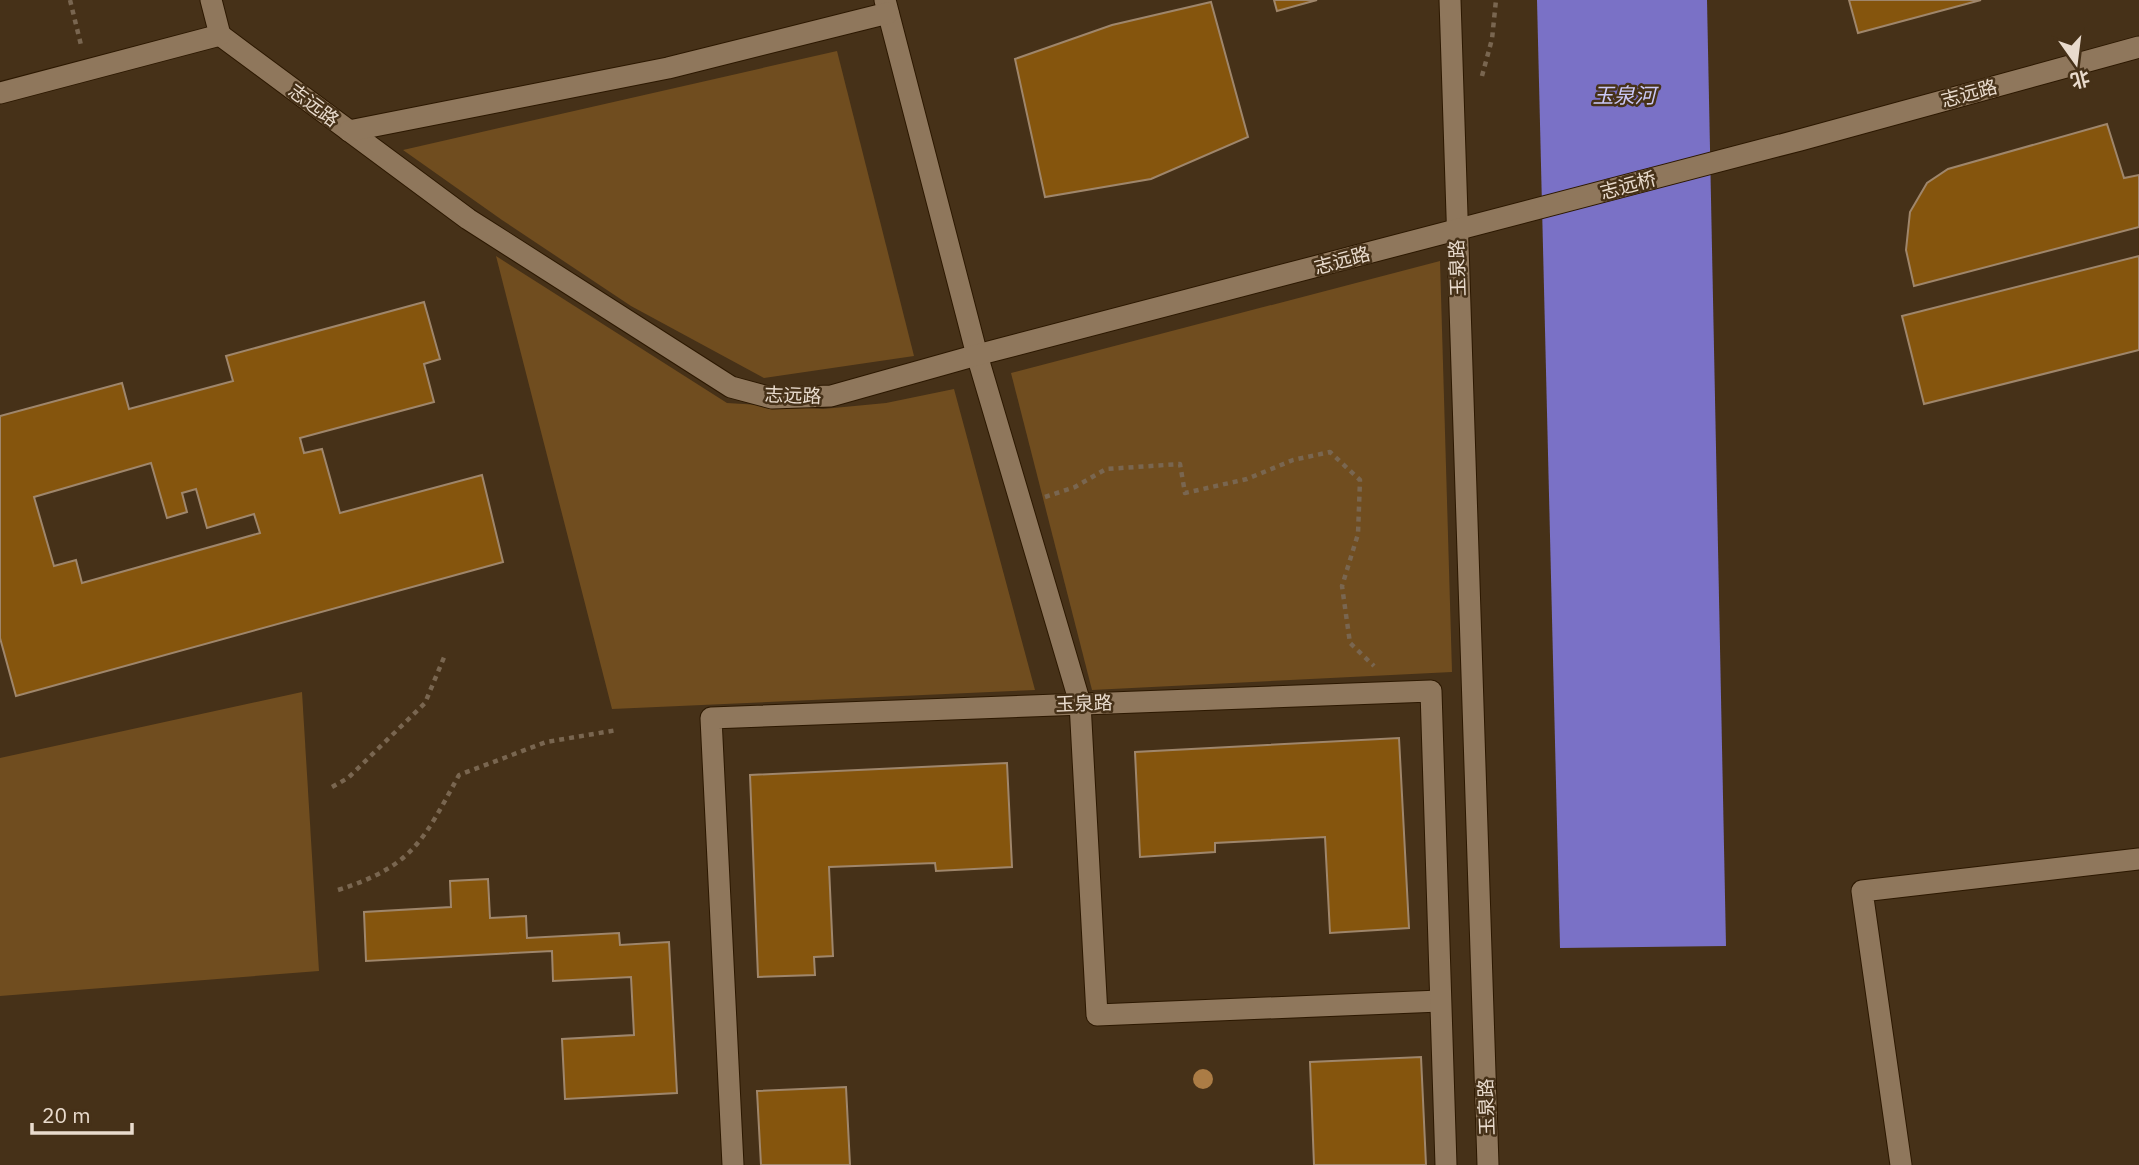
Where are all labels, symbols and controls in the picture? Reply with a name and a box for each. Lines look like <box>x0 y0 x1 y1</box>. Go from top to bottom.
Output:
north arrow <box>2041 28 2111 98</box>
text: 北 <box>2068 66 2092 93</box>
street label: 志远路 <box>1938 74 2000 112</box>
street label: 志远路 <box>284 78 344 132</box>
water label: 玉泉河 <box>1593 81 1659 109</box>
street label: 志远桥 <box>1597 166 1659 204</box>
street label: 玉泉路 <box>1444 239 1470 297</box>
street label: 志远路 <box>1311 241 1373 279</box>
street label: 志远路 <box>764 382 822 408</box>
street label: 玉泉路 <box>1055 690 1113 716</box>
street label: 玉泉路 <box>1473 1078 1499 1136</box>
scale bar <box>32 1092 131 1136</box>
text: 20 m <box>42 1101 91 1129</box>

